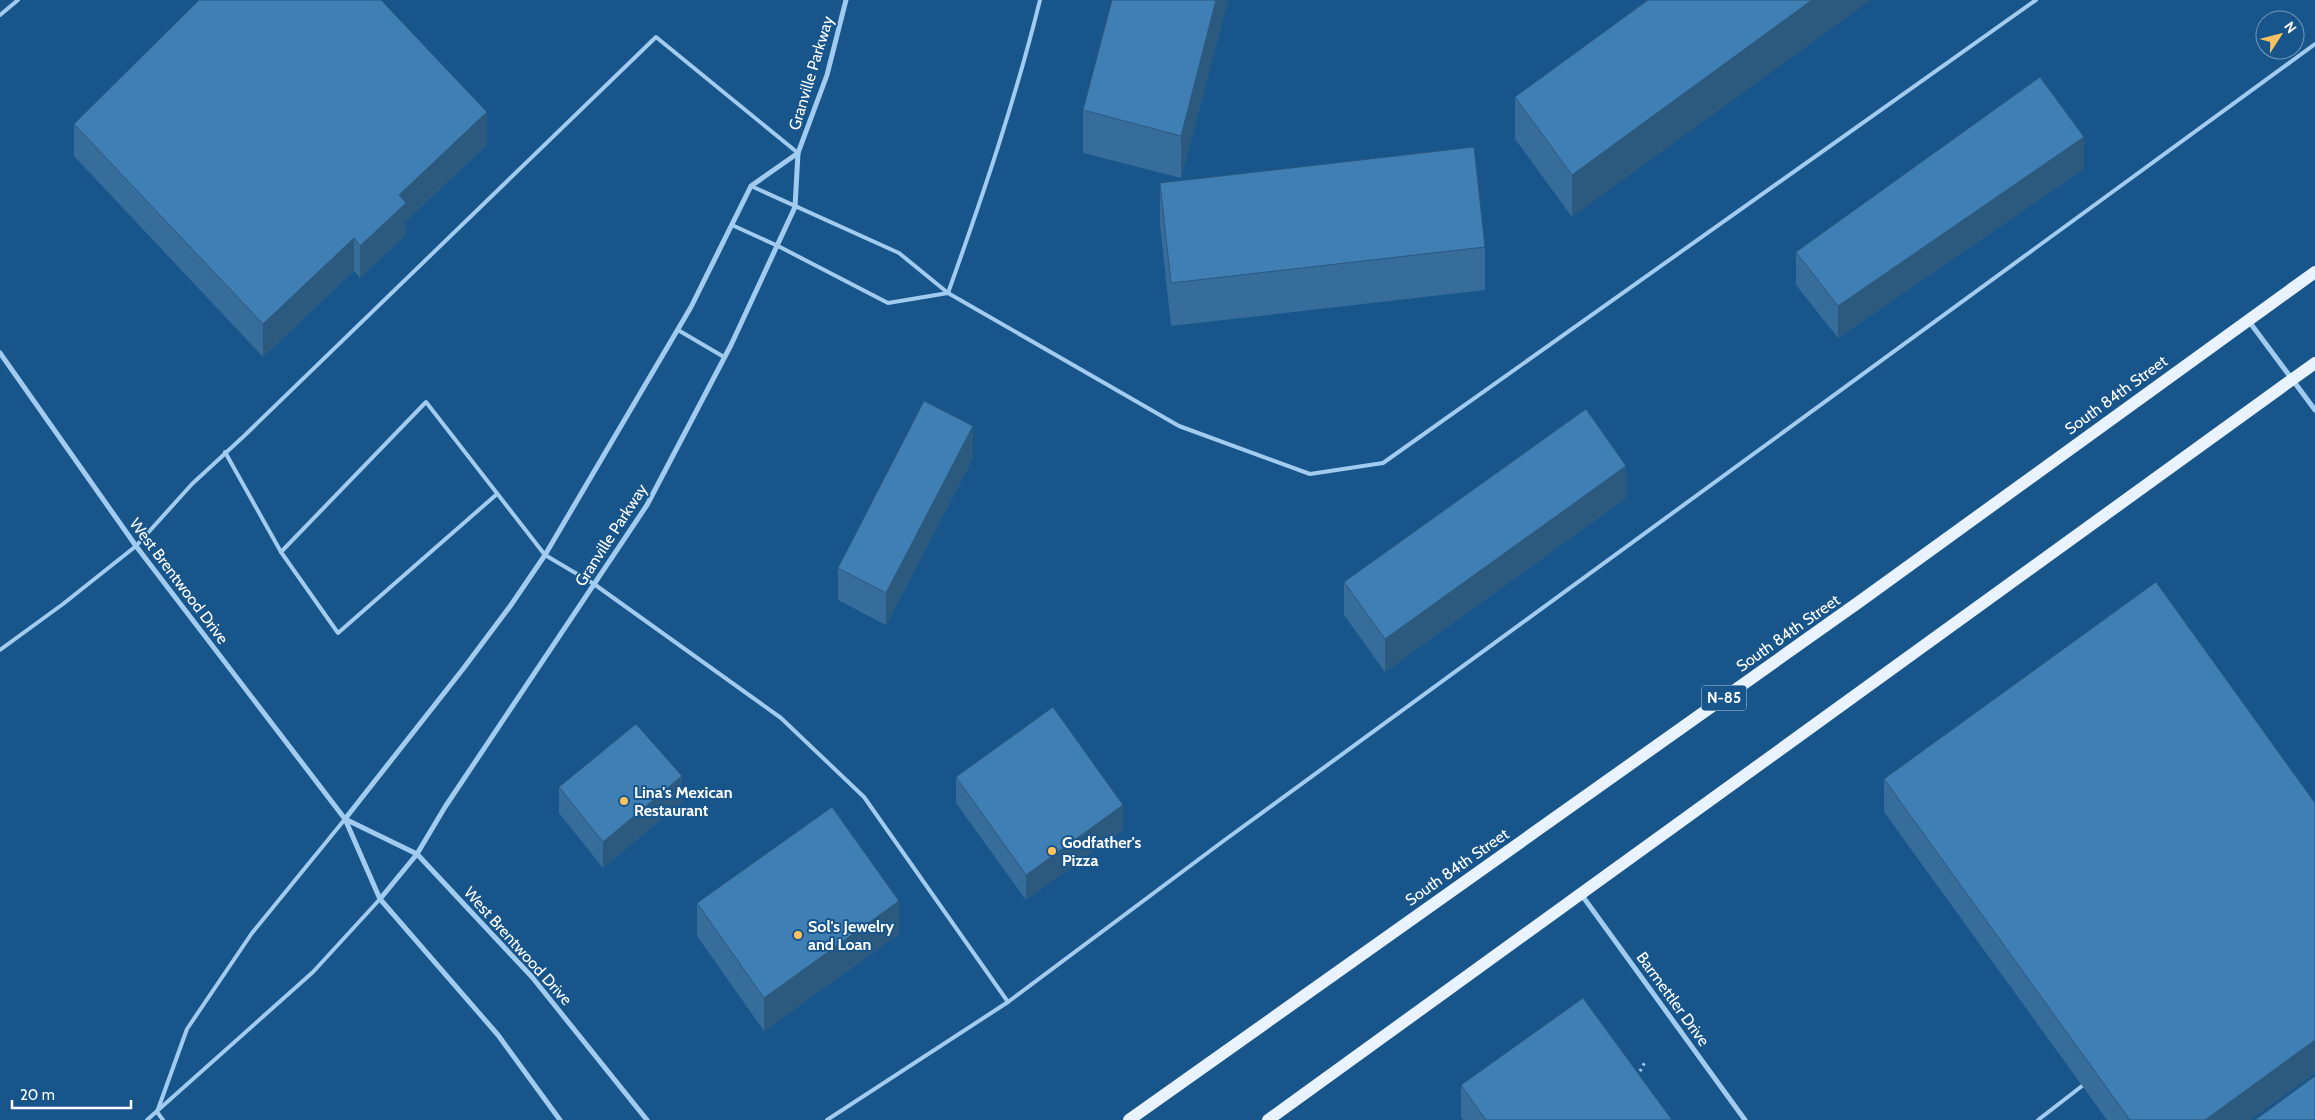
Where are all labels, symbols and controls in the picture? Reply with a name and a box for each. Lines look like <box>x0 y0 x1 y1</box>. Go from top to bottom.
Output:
north arrow <box>2255 10 2305 60</box>
street label: Granville Parkway <box>785 14 837 132</box>
text: N <box>2280 18 2301 37</box>
street label: South 84th Street <box>2061 351 2171 439</box>
street label: Granville Parkway <box>571 480 651 590</box>
street label: West Brentwood Drive <box>126 514 232 648</box>
street label: South 84th Street <box>1733 590 1844 676</box>
road number: N-85 <box>1702 686 1746 710</box>
place label: Lina's Mexican Restaurant <box>634 783 733 820</box>
marker: Lina's Mexican Restaurant <box>618 795 630 807</box>
street label: South 84th Street <box>1402 824 1513 910</box>
place label: Godfather's Pizza <box>1062 833 1142 870</box>
marker: Godfather's Pizza <box>1046 845 1058 857</box>
street label: West Brentwood Drive <box>460 883 576 1009</box>
place label: Sol's Jewelry and Loan <box>808 917 894 954</box>
marker: Sol's Jewelry and Loan <box>792 929 804 941</box>
street label: Barmettler Drive <box>1632 948 1714 1050</box>
scale bar <box>12 1078 131 1110</box>
text: 20 m <box>20 1086 55 1104</box>

